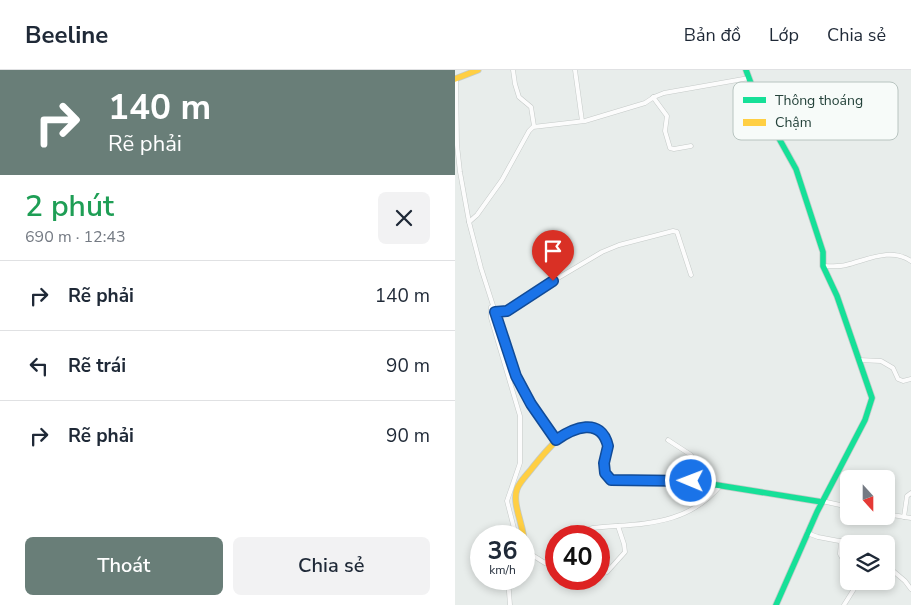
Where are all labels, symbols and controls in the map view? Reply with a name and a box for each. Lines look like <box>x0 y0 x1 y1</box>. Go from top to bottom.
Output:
text: Beeline <box>25 19 108 51</box>
text: Bản đồ <box>684 23 741 47</box>
text: Lớp <box>769 23 799 47</box>
text: Chia sẻ <box>827 23 886 47</box>
legend <box>733 82 898 140</box>
text: 140 m <box>108 84 211 131</box>
icon: right <box>25 90 90 155</box>
text: Thông thoáng <box>775 91 863 110</box>
text: Chậm <box>775 113 812 132</box>
text: Rẽ phải <box>108 129 182 159</box>
text: 2 phút <box>25 186 114 227</box>
button: close <box>378 192 430 244</box>
text: 690 m · 12:43 <box>25 226 126 248</box>
pin <box>532 230 574 281</box>
icon: arrive <box>539 237 567 265</box>
icon: right <box>25 282 53 310</box>
text: Rẽ phải <box>68 283 134 309</box>
text: 140 m <box>375 283 430 309</box>
icon: left <box>25 352 53 380</box>
text: Rẽ trái <box>68 353 126 379</box>
text: 90 m <box>386 353 430 379</box>
icon: right <box>25 422 53 450</box>
text: Rẽ phải <box>68 423 134 449</box>
text: 90 m <box>386 423 430 449</box>
position arrow <box>664 454 716 506</box>
north arrow <box>840 470 895 525</box>
map controls <box>840 470 895 590</box>
speed limit sign: 40 <box>545 525 610 590</box>
text: 36 <box>487 534 518 568</box>
button: layers <box>840 535 895 590</box>
button: Thoát <box>25 537 223 595</box>
button: Chia sẻ <box>233 537 430 595</box>
text: km/h <box>489 562 516 578</box>

